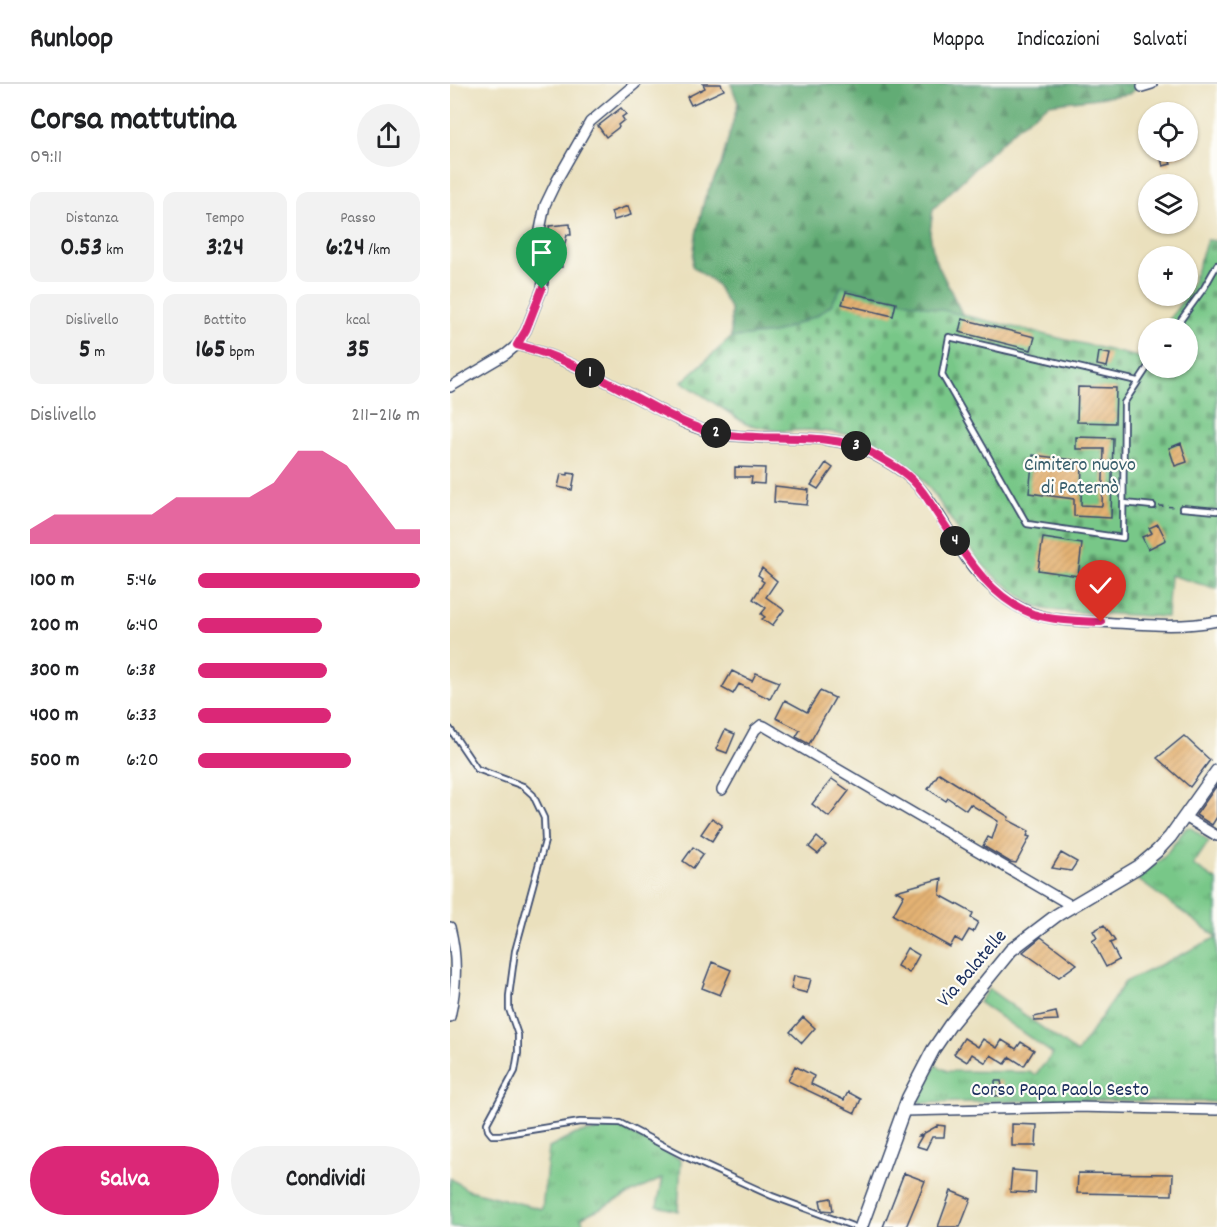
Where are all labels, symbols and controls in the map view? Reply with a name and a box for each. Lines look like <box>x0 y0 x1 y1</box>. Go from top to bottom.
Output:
text: Runloop <box>30 21 113 61</box>
text: Mappa <box>932 26 984 56</box>
text: Indicazioni <box>1017 26 1100 56</box>
text: Salvati <box>1133 26 1187 56</box>
text: Corsa mattutina <box>30 98 236 145</box>
map controls <box>1138 102 1198 378</box>
button: locate <box>1138 102 1198 162</box>
button: share <box>357 104 420 167</box>
text: 09:11 <box>30 144 62 172</box>
button: layers <box>1138 174 1198 234</box>
text: Distanza <box>66 207 118 230</box>
text: Tempo <box>206 207 244 230</box>
text: Passo <box>340 207 376 230</box>
pin <box>516 227 567 289</box>
text: 0.53 <box>60 230 102 267</box>
text: 3:24 <box>206 230 244 267</box>
text: 6:24 <box>326 230 365 267</box>
icon: arrive <box>525 236 558 269</box>
text: km <box>102 239 124 262</box>
text: /km <box>365 239 391 262</box>
button: + <box>1138 246 1198 306</box>
text: Dislivello <box>65 309 119 332</box>
text: Battito <box>204 309 246 332</box>
text: kcal <box>346 309 370 332</box>
button: − <box>1138 318 1198 378</box>
text: 5 <box>79 332 91 369</box>
text: 165 <box>195 332 226 369</box>
text: 35 <box>346 332 370 369</box>
text: m <box>91 341 105 364</box>
text: bpm <box>226 341 255 364</box>
pin: 1 <box>575 358 605 388</box>
text: 1 <box>588 361 592 384</box>
text: Dislivello <box>30 402 96 430</box>
text: 211–216 m <box>351 402 420 430</box>
pin: 2 <box>701 418 731 448</box>
text: 2 <box>713 421 720 444</box>
pin: 3 <box>841 431 871 461</box>
text: 3 <box>852 434 860 457</box>
park label: Cimitero nuovo di Paternò <box>1024 452 1136 503</box>
pin: 4 <box>940 526 970 556</box>
text: 4 <box>952 529 958 552</box>
pin <box>1075 560 1126 622</box>
text: 100 m <box>30 567 75 595</box>
text: 5:46 <box>126 567 157 595</box>
icon: check <box>1084 569 1117 602</box>
text: 200 m <box>30 612 79 640</box>
text: 6:40 <box>126 612 158 640</box>
text: 300 m <box>30 657 79 685</box>
text: 6:38 <box>126 657 156 685</box>
text: 400 m <box>30 702 78 730</box>
text: 6:33 <box>126 702 157 730</box>
text: 500 m <box>30 747 79 775</box>
text: 6:20 <box>126 747 159 775</box>
street label: Via Balatelle <box>931 924 1015 1014</box>
street label: Corso Papa Paolo Sesto <box>971 1077 1149 1105</box>
button: Salva <box>30 1146 219 1215</box>
button: Condividi <box>231 1146 420 1215</box>

